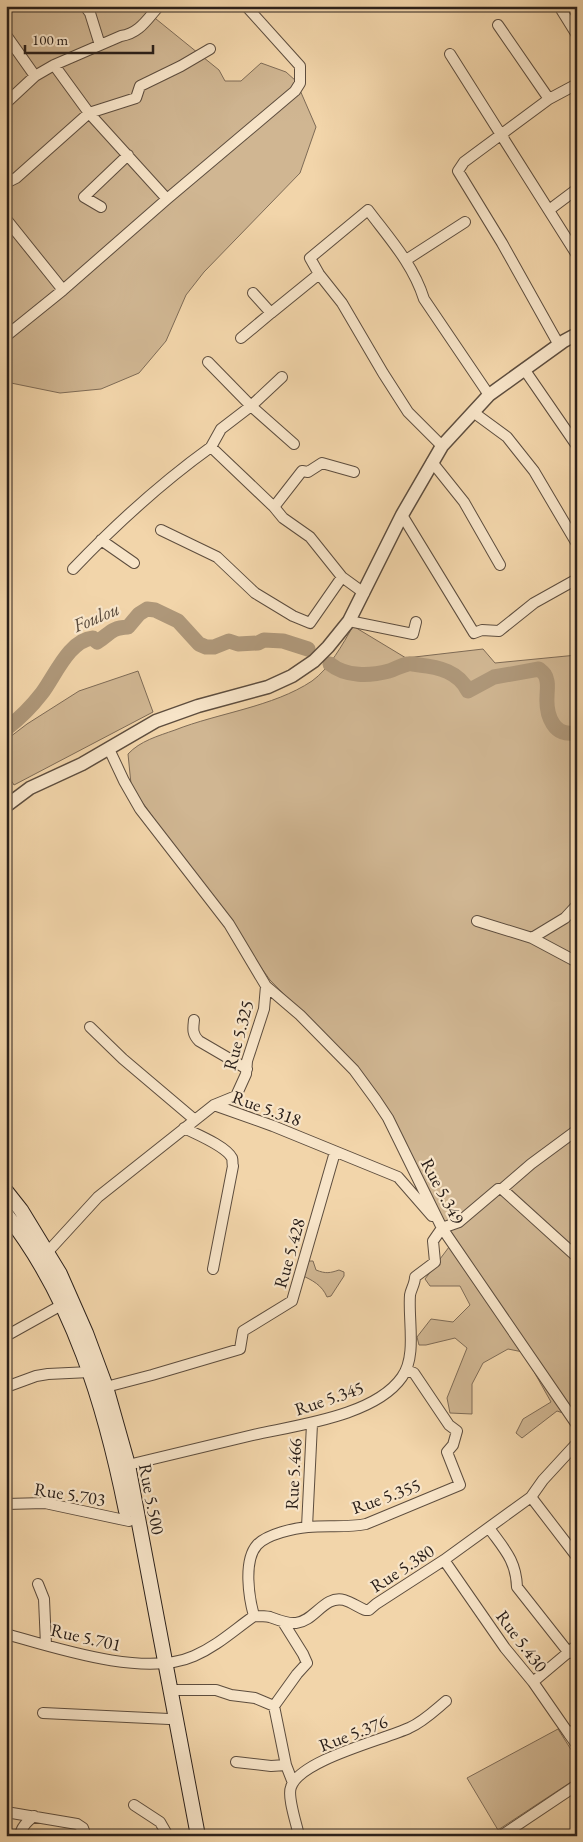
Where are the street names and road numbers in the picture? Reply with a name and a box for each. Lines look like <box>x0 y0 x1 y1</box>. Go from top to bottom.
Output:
street label: Rue 5.325 <box>218 997 258 1073</box>
street label: Rue 5.318 <box>229 1085 305 1131</box>
street label: Rue 5.349 <box>416 1154 470 1228</box>
street label: Rue 5.428 <box>268 1215 310 1291</box>
street label: Rue 5.345 <box>291 1375 367 1421</box>
street label: Rue 5.466 <box>280 1437 306 1510</box>
street label: Rue 5.500 <box>134 1462 170 1537</box>
street label: Rue 5.355 <box>348 1473 424 1519</box>
street label: Rue 5.703 <box>33 1477 107 1511</box>
street label: Rue 5.380 <box>366 1539 439 1597</box>
street label: Rue 5.430 <box>491 1605 553 1677</box>
street label: Rue 5.701 <box>49 1618 123 1656</box>
street label: Rue 5.376 <box>315 1709 391 1757</box>

